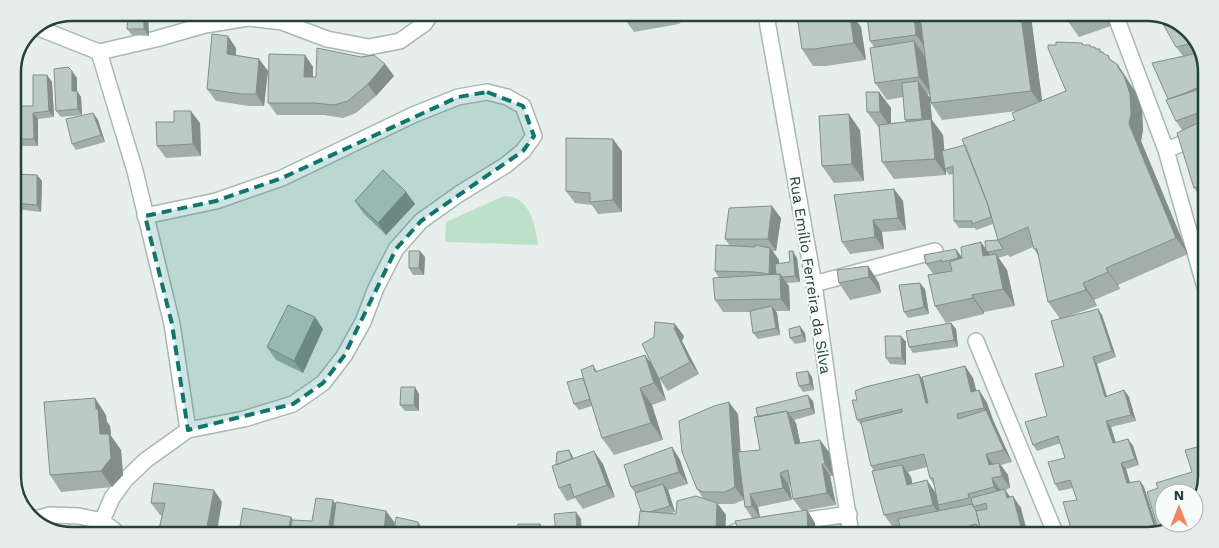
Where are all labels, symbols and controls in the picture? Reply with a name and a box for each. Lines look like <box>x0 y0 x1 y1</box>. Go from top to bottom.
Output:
street label: Rua Emílio Ferreira da Silva <box>785 175 835 376</box>
north arrow <box>1154 483 1204 533</box>
text: N <box>1174 487 1184 503</box>

